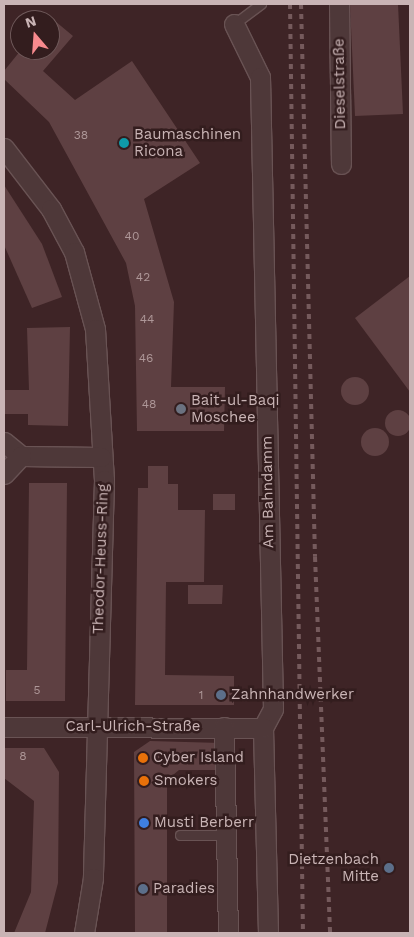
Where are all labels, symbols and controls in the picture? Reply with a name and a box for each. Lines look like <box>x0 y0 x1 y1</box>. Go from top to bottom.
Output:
north arrow <box>10 10 60 60</box>
text: N <box>23 12 38 31</box>
street label: Dieselstraße <box>330 38 350 130</box>
place label: Baumaschinen Ricona <box>134 125 241 160</box>
house number: 38 <box>74 129 88 143</box>
marker: Baumaschinen Ricona <box>118 137 130 149</box>
house number: 40 <box>125 230 139 244</box>
house number: 42 <box>136 271 150 285</box>
house number: 44 <box>140 313 154 327</box>
house number: 46 <box>139 352 153 366</box>
place label: Bait-ul-Baqi Moschee <box>191 391 280 426</box>
house number: 48 <box>142 398 156 412</box>
marker: Bait-ul-Baqi Moschee <box>175 403 187 415</box>
street label: Am Bahndamm <box>258 436 278 548</box>
street label: Theodor-Heuss-Ring <box>89 484 113 634</box>
house number: 5 <box>34 684 40 698</box>
place label: Zahnhandwerker <box>231 686 354 704</box>
house number: 1 <box>199 689 203 703</box>
marker: Zahnhandwerker <box>215 689 227 701</box>
street label: Carl-Ulrich-Straße <box>66 718 200 736</box>
place label: Cyber Island <box>153 749 244 767</box>
house number: 8 <box>19 750 27 764</box>
marker: Cyber Island <box>137 752 149 764</box>
place label: Smokers <box>154 772 217 790</box>
marker: Smokers <box>138 775 150 787</box>
place label: Musti Berberr <box>154 814 254 832</box>
marker: Musti Berberr <box>138 817 150 829</box>
place label: Dietzenbach Mitte <box>288 850 379 885</box>
marker: Dietzenbach Mitte <box>383 862 395 874</box>
place label: Paradies <box>153 880 215 898</box>
marker: Paradies <box>137 883 149 895</box>

